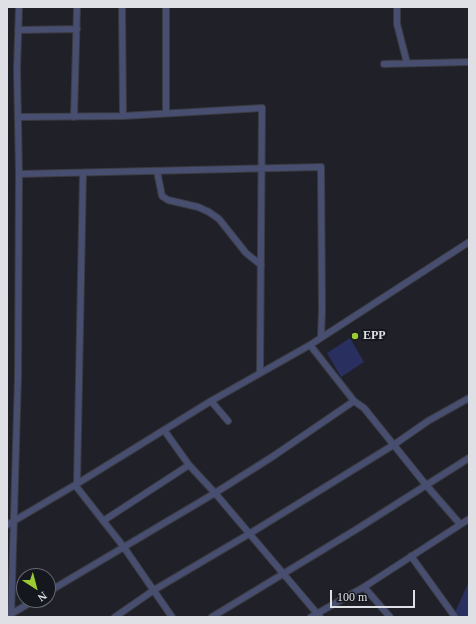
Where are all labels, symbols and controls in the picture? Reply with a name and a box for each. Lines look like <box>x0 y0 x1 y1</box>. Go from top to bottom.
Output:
place label: EPP <box>363 329 386 343</box>
marker: EPP <box>350 331 360 341</box>
north arrow <box>16 568 56 608</box>
scale bar <box>332 582 417 608</box>
text: N <box>36 590 49 604</box>
text: 100 m <box>337 590 367 604</box>

